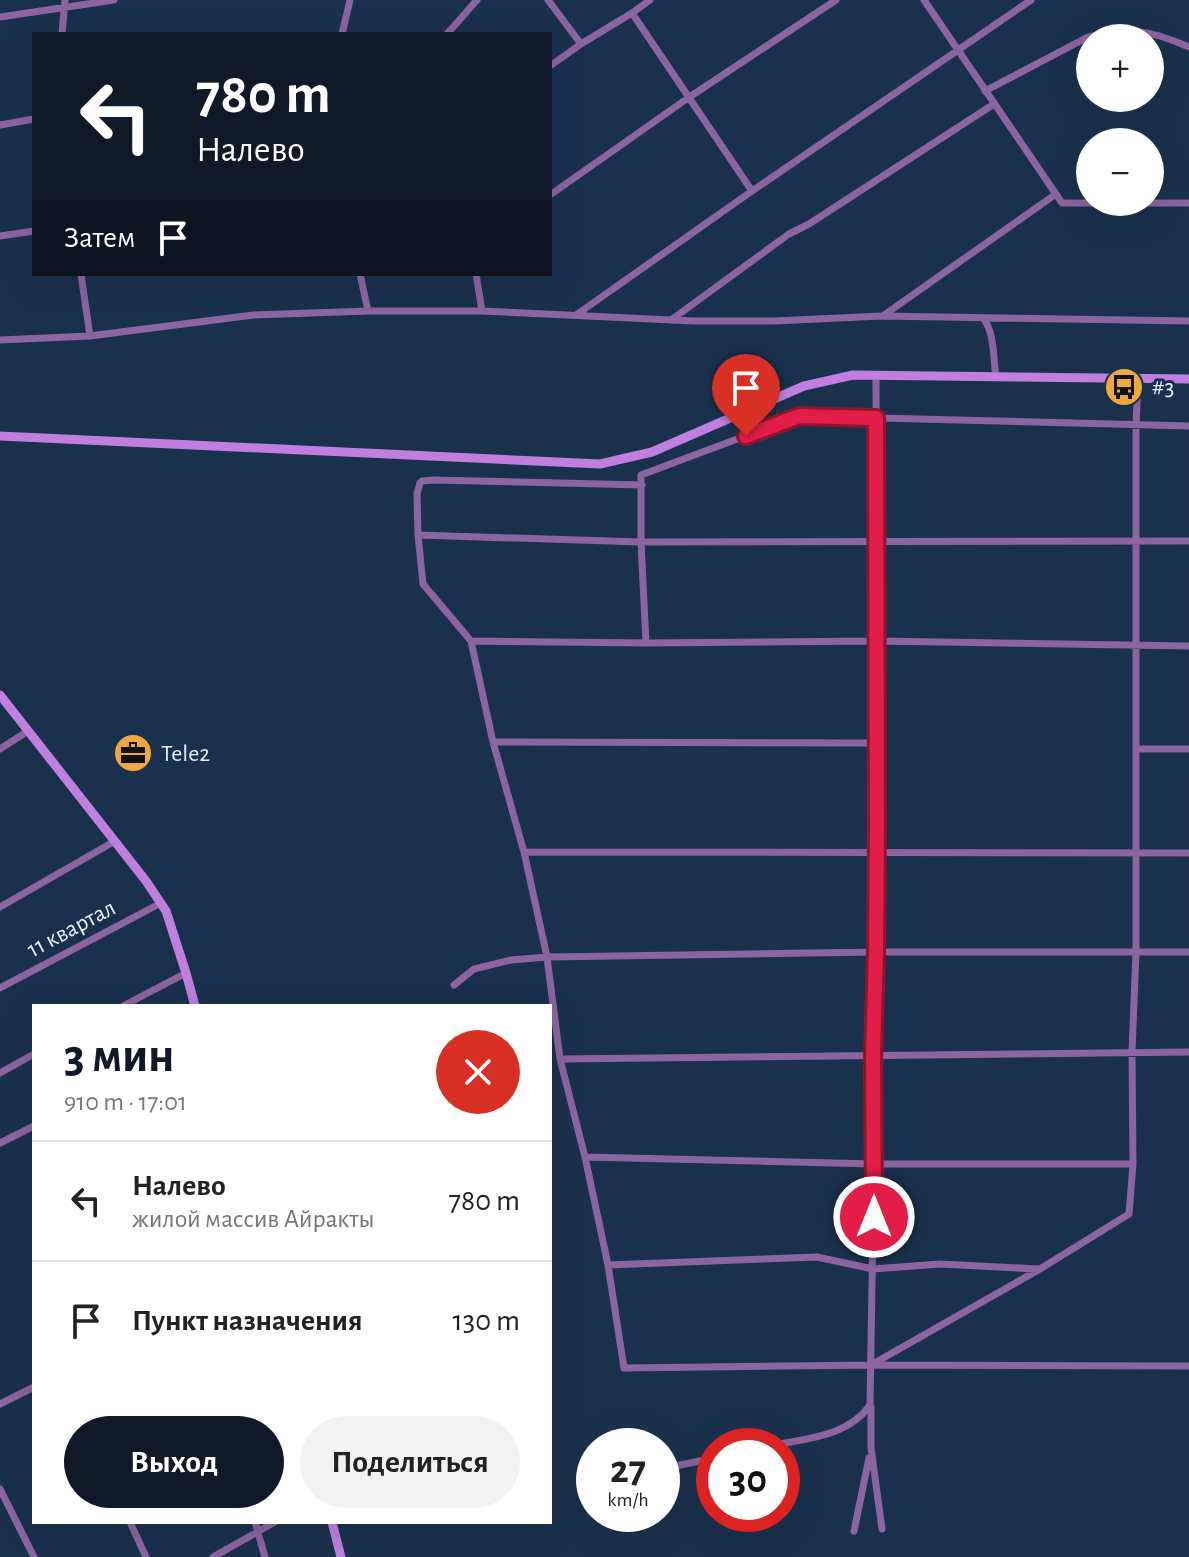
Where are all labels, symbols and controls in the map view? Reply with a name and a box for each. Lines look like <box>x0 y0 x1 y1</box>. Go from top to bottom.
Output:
map controls <box>1076 24 1164 216</box>
button: + <box>1076 24 1164 112</box>
icon: left <box>64 64 168 168</box>
text: 780 m <box>196 67 331 123</box>
button: − <box>1076 128 1164 216</box>
text: Налево <box>196 132 305 168</box>
icon: arrive <box>151 216 195 260</box>
text: Затем <box>64 223 135 253</box>
pin <box>712 354 780 436</box>
icon: arrive <box>724 366 768 410</box>
bus stop icon: #3 <box>1103 366 1145 408</box>
place label: #3 <box>1152 376 1174 400</box>
office icon: Tele2 <box>112 732 154 774</box>
place label: Tele2 <box>161 742 210 766</box>
street label: 11 квартал <box>23 896 120 962</box>
button: close <box>436 1030 520 1114</box>
text: 3 мин <box>64 1033 174 1081</box>
text: 910 m · 17:01 <box>64 1089 187 1115</box>
text: Налево <box>132 1171 226 1201</box>
position arrow <box>832 1175 916 1259</box>
icon: left <box>64 1179 108 1223</box>
text: 780 m <box>448 1186 520 1216</box>
text: жилой массив Айракты <box>132 1206 375 1232</box>
icon: arrive <box>64 1299 108 1343</box>
text: Пункт назначения <box>132 1306 363 1336</box>
text: 130 m <box>453 1306 520 1336</box>
button: Выход <box>64 1416 284 1508</box>
button: Поделиться <box>300 1416 520 1508</box>
speed limit sign: 30 <box>696 1428 800 1532</box>
text: 27 <box>610 1450 646 1490</box>
text: km/h <box>607 1490 649 1510</box>

